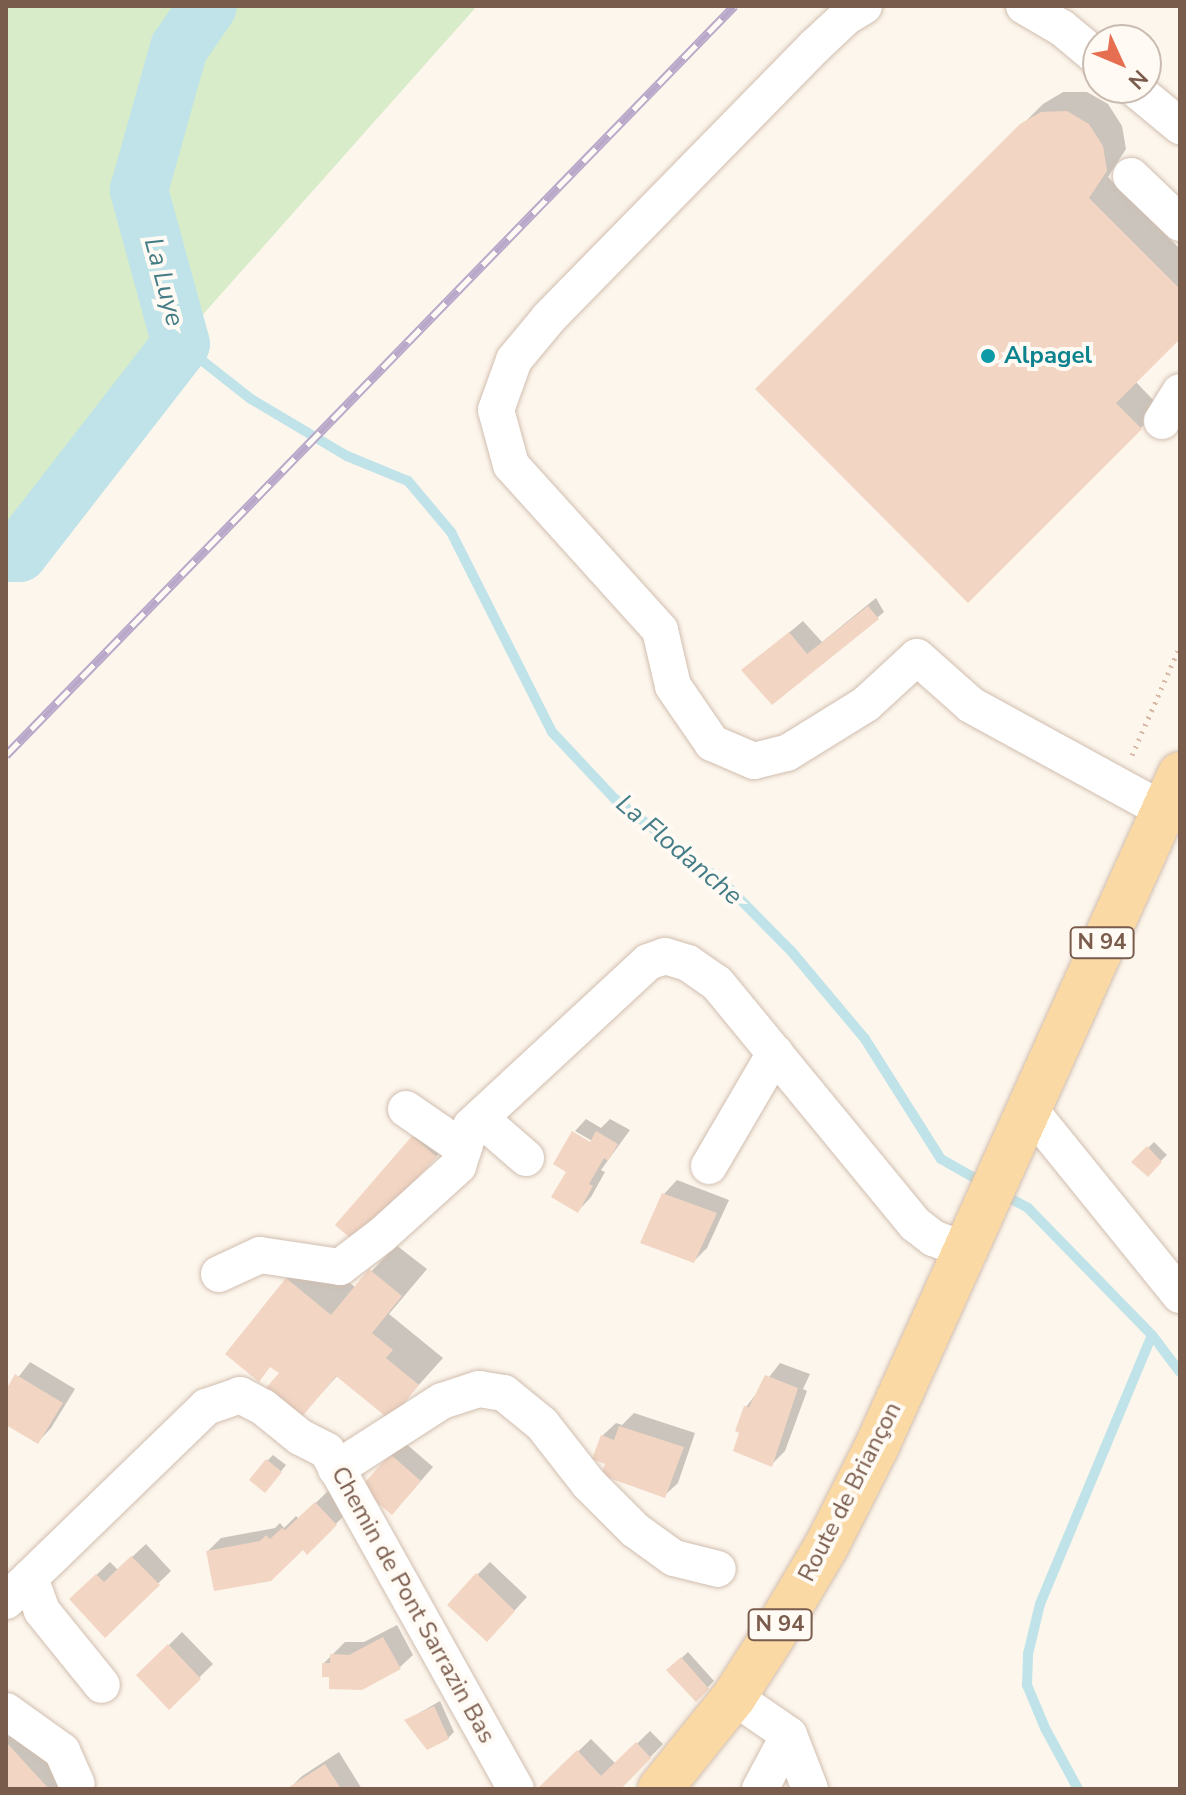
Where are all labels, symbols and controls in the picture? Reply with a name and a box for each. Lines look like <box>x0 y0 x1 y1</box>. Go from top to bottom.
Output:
north arrow <box>1082 24 1162 104</box>
text: N <box>1121 63 1154 96</box>
water label: La Luye <box>137 234 191 330</box>
place label: Alpagel <box>1004 342 1092 370</box>
marker: Alpagel <box>979 347 997 365</box>
water label: La Flodanche <box>610 788 748 912</box>
road number: N 94 <box>1068 925 1136 961</box>
street label: Route de Briançon <box>792 1398 908 1586</box>
street label: Chemin de Pont Sarrazin Bas <box>325 1462 501 1748</box>
road number: N 94 <box>746 1607 814 1643</box>

